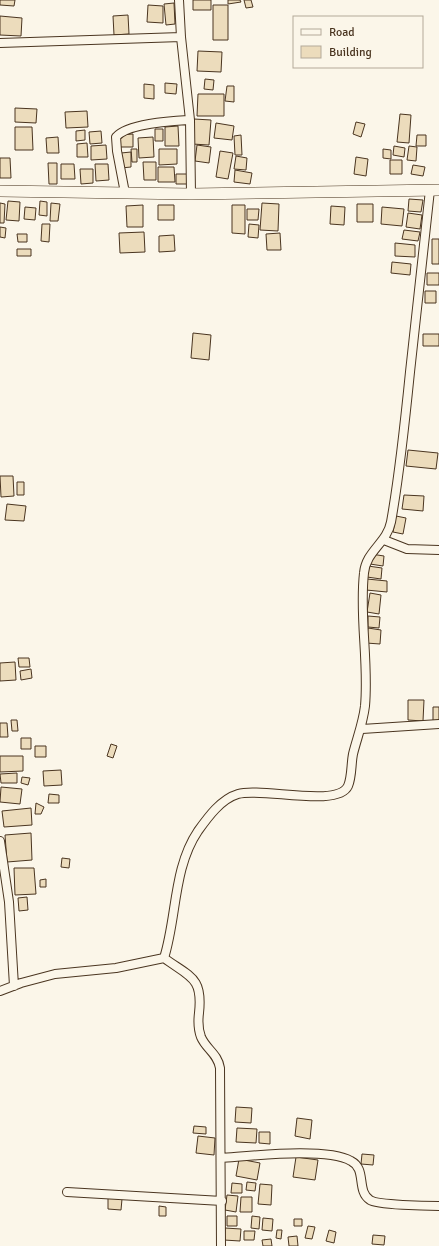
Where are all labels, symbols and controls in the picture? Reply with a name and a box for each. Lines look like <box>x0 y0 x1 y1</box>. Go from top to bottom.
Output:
legend <box>293 16 423 68</box>
text: Road <box>329 25 355 40</box>
text: Building <box>329 45 372 60</box>

